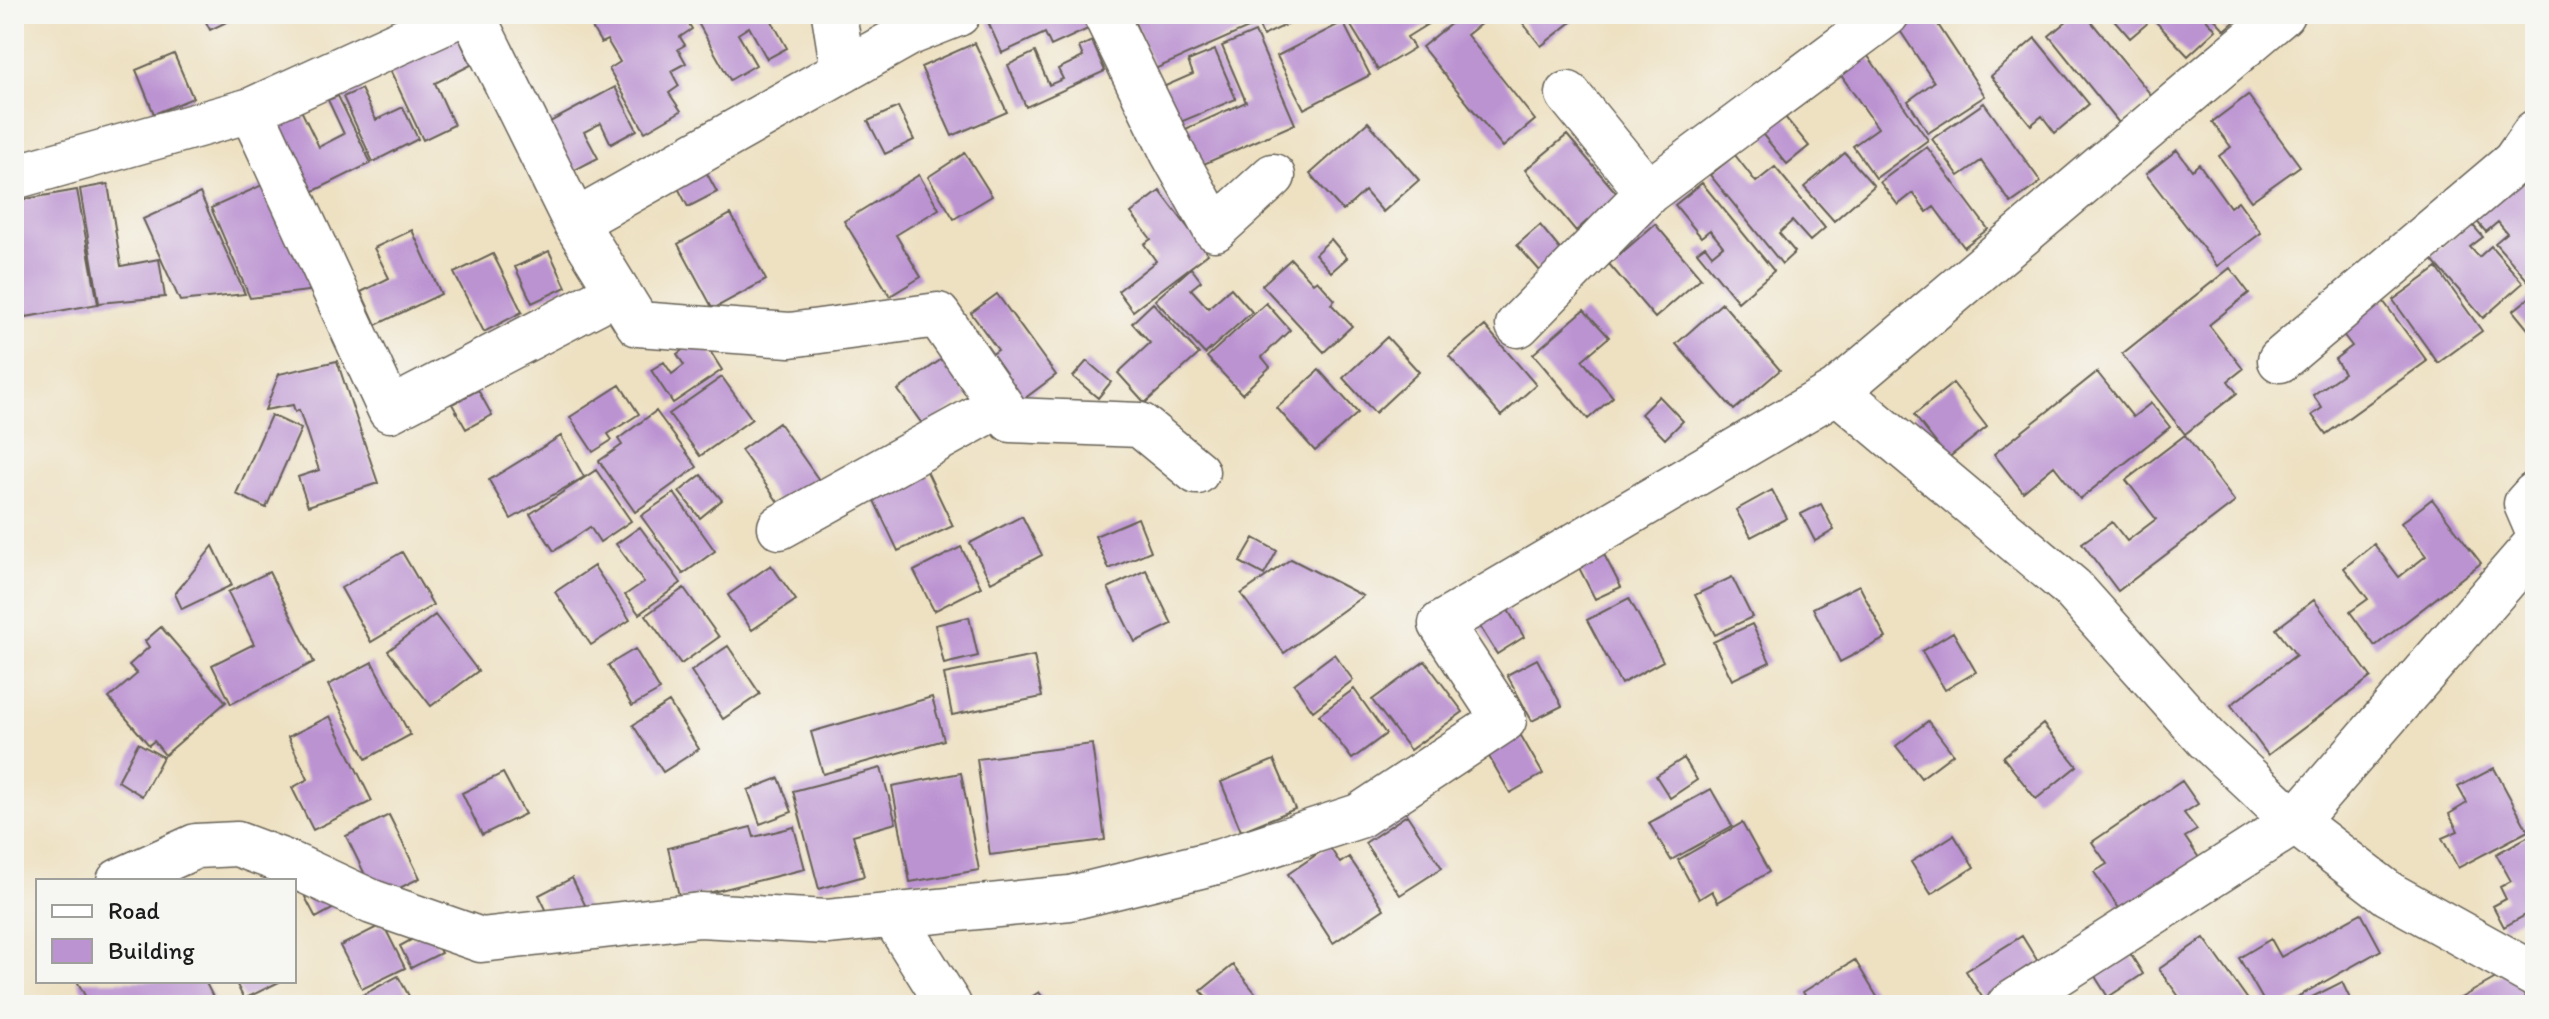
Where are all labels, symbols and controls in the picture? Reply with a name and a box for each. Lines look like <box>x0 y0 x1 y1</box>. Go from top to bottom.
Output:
legend <box>36 879 296 983</box>
text: Road <box>108 896 160 925</box>
text: Building <box>108 936 195 965</box>

